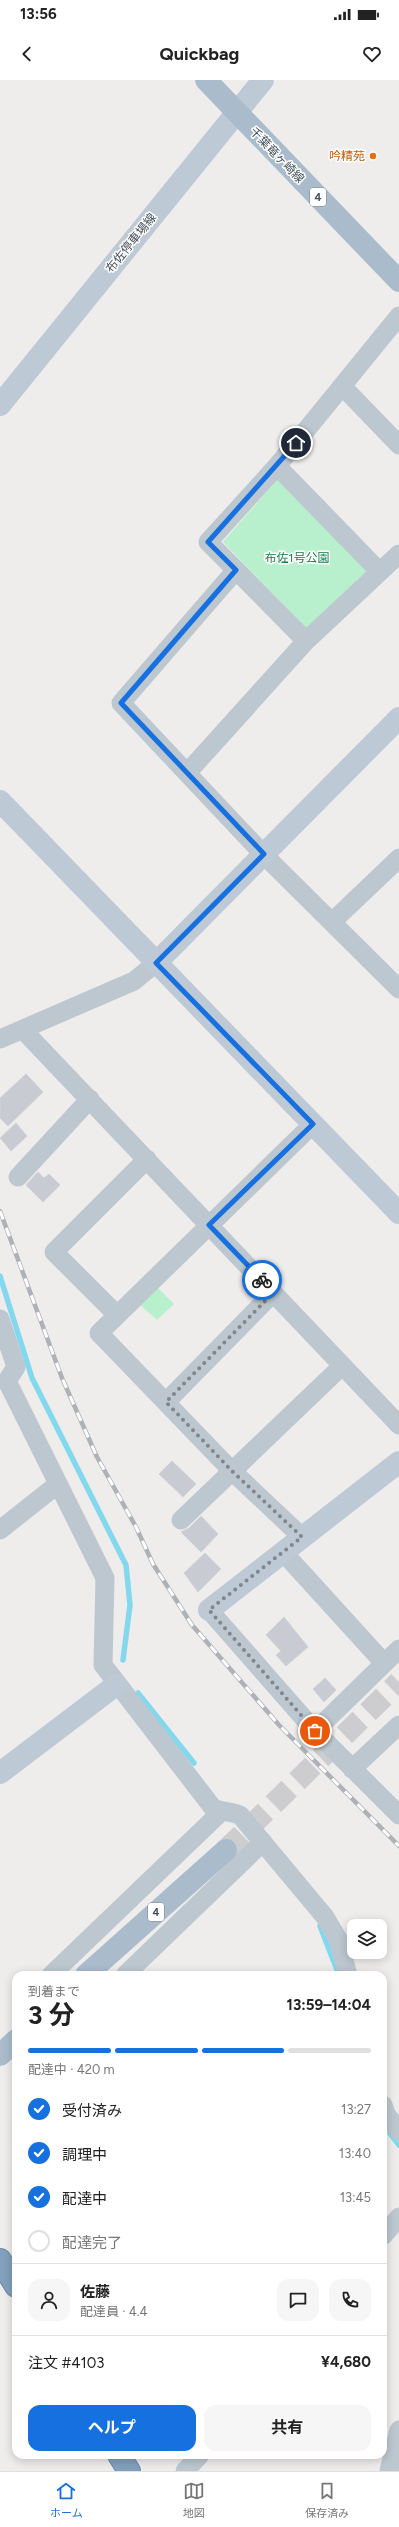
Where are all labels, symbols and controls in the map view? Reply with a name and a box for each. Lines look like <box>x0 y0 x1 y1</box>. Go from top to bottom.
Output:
text: 13:56 <box>20 5 57 23</box>
icon: back <box>16 43 38 65</box>
text: Quickbag <box>160 43 239 65</box>
icon: heart <box>361 43 383 65</box>
street label: 千葉竜ヶ崎線 <box>247 124 307 186</box>
place label: 吟精苑 <box>329 149 365 163</box>
marker: 吟精苑 <box>368 151 378 161</box>
road number: 4 <box>310 188 326 206</box>
street label: 布佐停車場線 <box>103 211 159 275</box>
pin <box>279 426 313 460</box>
icon: home <box>285 432 307 454</box>
park label: 布佐1号公園 <box>265 551 329 565</box>
courier <box>242 1260 282 1300</box>
icon: bike <box>251 1269 273 1291</box>
pin <box>298 1714 332 1748</box>
icon: bag <box>304 1720 326 1742</box>
road number: 4 <box>148 1903 164 1921</box>
map controls <box>347 1919 387 1959</box>
button: layers <box>347 1919 387 1959</box>
text: 到着まで <box>28 1984 80 1999</box>
text: 13:59–14:04 <box>287 1996 371 2014</box>
text: 3 分 <box>28 1999 75 2031</box>
text: 配達中 · 420 m <box>28 2062 115 2077</box>
icon: check <box>28 2098 50 2120</box>
text: 受付済み <box>62 2102 122 2120</box>
text: 13:27 <box>341 2102 371 2117</box>
icon: check <box>28 2142 50 2164</box>
text: 調理中 <box>62 2146 107 2164</box>
text: 13:40 <box>339 2146 371 2161</box>
icon: check <box>28 2186 50 2208</box>
text: 配達中 <box>62 2190 107 2208</box>
text: 13:45 <box>340 2190 371 2205</box>
text: 配達完了 <box>62 2234 122 2252</box>
button: person <box>28 2279 70 2321</box>
button: chat <box>277 2279 319 2321</box>
button: phone <box>329 2279 371 2321</box>
text: 佐藤 <box>80 2283 110 2301</box>
text: 配達員 · 4.4 <box>80 2304 148 2319</box>
text: ¥4,680 <box>321 2353 371 2371</box>
text: 注文 #4103 <box>28 2354 104 2372</box>
button: ヘルプ <box>28 2405 196 2451</box>
button: 共有 <box>204 2405 371 2451</box>
tab: ホーム <box>50 2480 83 2520</box>
tab: 地図 <box>183 2480 205 2520</box>
tab: 保存済み <box>305 2480 349 2520</box>

